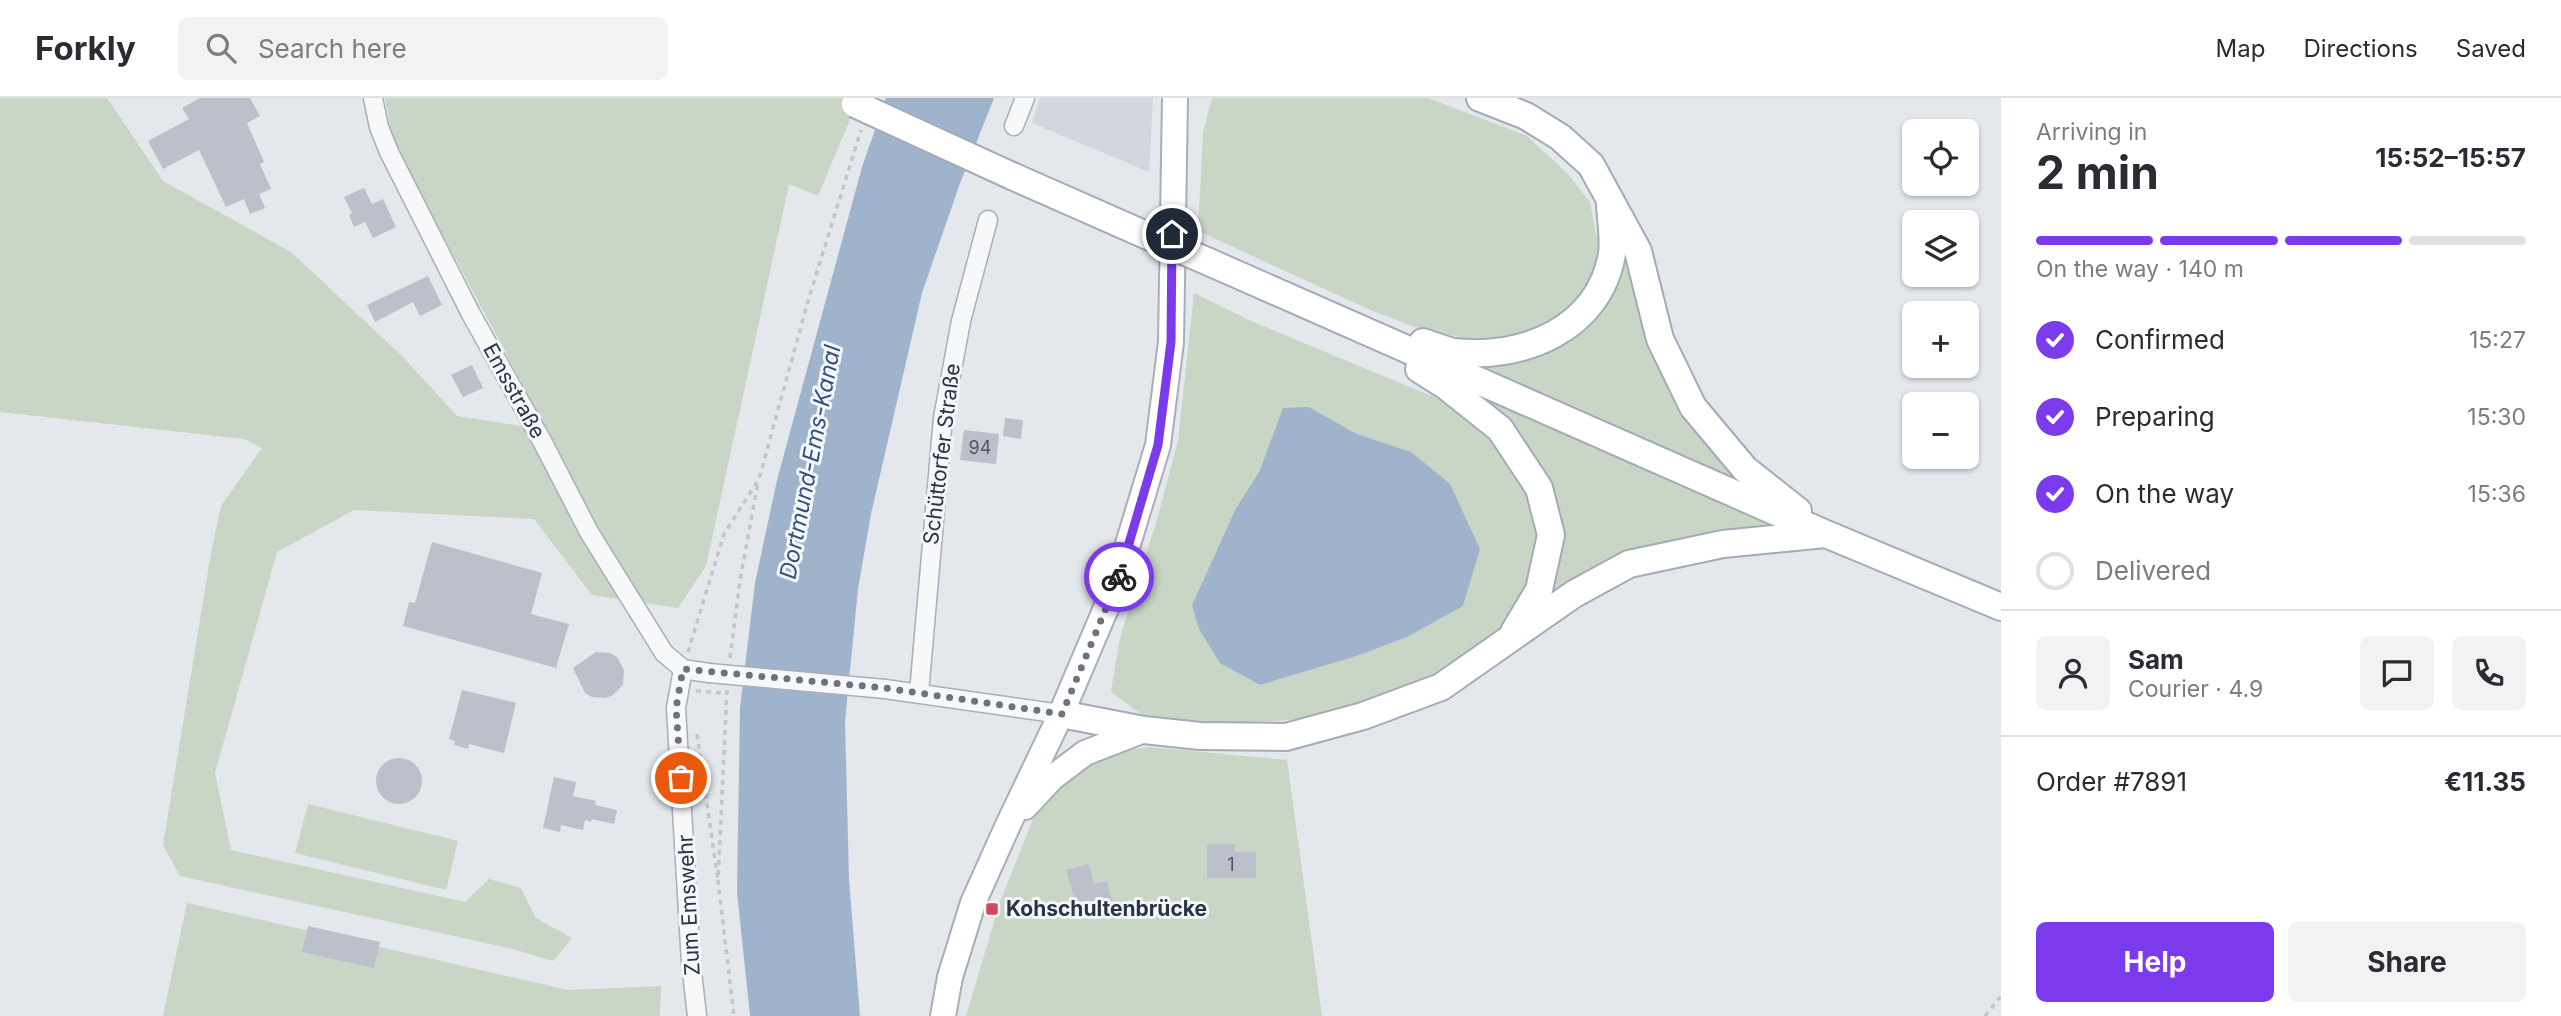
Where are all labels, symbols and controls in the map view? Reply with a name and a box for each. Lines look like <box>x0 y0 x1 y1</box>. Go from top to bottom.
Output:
search box <box>178 17 668 80</box>
text: Forkly <box>35 28 136 68</box>
icon: search <box>202 29 240 67</box>
text: Search here <box>258 33 407 64</box>
text: Map <box>2216 34 2265 63</box>
text: Directions <box>2303 34 2418 63</box>
text: Saved <box>2456 34 2526 63</box>
text: Arriving in <box>2036 118 2147 146</box>
map controls <box>1902 119 1979 469</box>
button: locate <box>1902 119 1979 196</box>
text: 15:52–15:57 <box>2375 142 2526 173</box>
text: 2 min <box>2036 144 2159 200</box>
pin <box>1142 204 1202 264</box>
button: layers <box>1902 210 1979 287</box>
icon: home <box>1153 215 1191 253</box>
text: On the way · 140 m <box>2036 255 2244 283</box>
button: + <box>1902 301 1979 378</box>
icon: check <box>2036 321 2074 359</box>
text: Confirmed <box>2095 324 2225 355</box>
text: 15:27 <box>2469 326 2526 354</box>
street label: Emsstraße <box>478 339 551 443</box>
water label: Dortmund-Ems-Kanal <box>774 342 847 581</box>
street label: Schüttorfer Straße <box>918 362 965 546</box>
button: − <box>1902 392 1979 469</box>
icon: check <box>2036 398 2074 436</box>
text: Preparing <box>2095 401 2215 432</box>
text: 15:30 <box>2467 403 2526 431</box>
house number: 94 <box>969 437 991 458</box>
icon: check <box>2036 475 2074 513</box>
text: On the way <box>2095 478 2234 509</box>
text: 15:36 <box>2468 480 2526 508</box>
courier <box>1084 542 1154 612</box>
text: Delivered <box>2095 555 2211 586</box>
icon: bike <box>1100 558 1138 596</box>
button: person <box>2036 636 2110 710</box>
button: chat <box>2360 636 2434 710</box>
button: phone <box>2452 636 2526 710</box>
text: Sam <box>2128 644 2184 675</box>
text: Courier · 4.9 <box>2128 675 2263 703</box>
pin <box>651 748 711 808</box>
icon: bag <box>662 759 700 797</box>
text: Order #7891 <box>2036 766 2187 797</box>
text: €11.35 <box>2444 766 2526 797</box>
street label: Zum Emswehr <box>672 834 705 976</box>
house number: 1 <box>1227 854 1235 875</box>
place label: Kohschultenbrücke <box>1006 896 1207 921</box>
marker: Kohschultenbrücke <box>984 901 1000 917</box>
button: Help <box>2036 922 2274 1002</box>
button: Share <box>2288 922 2526 1002</box>

